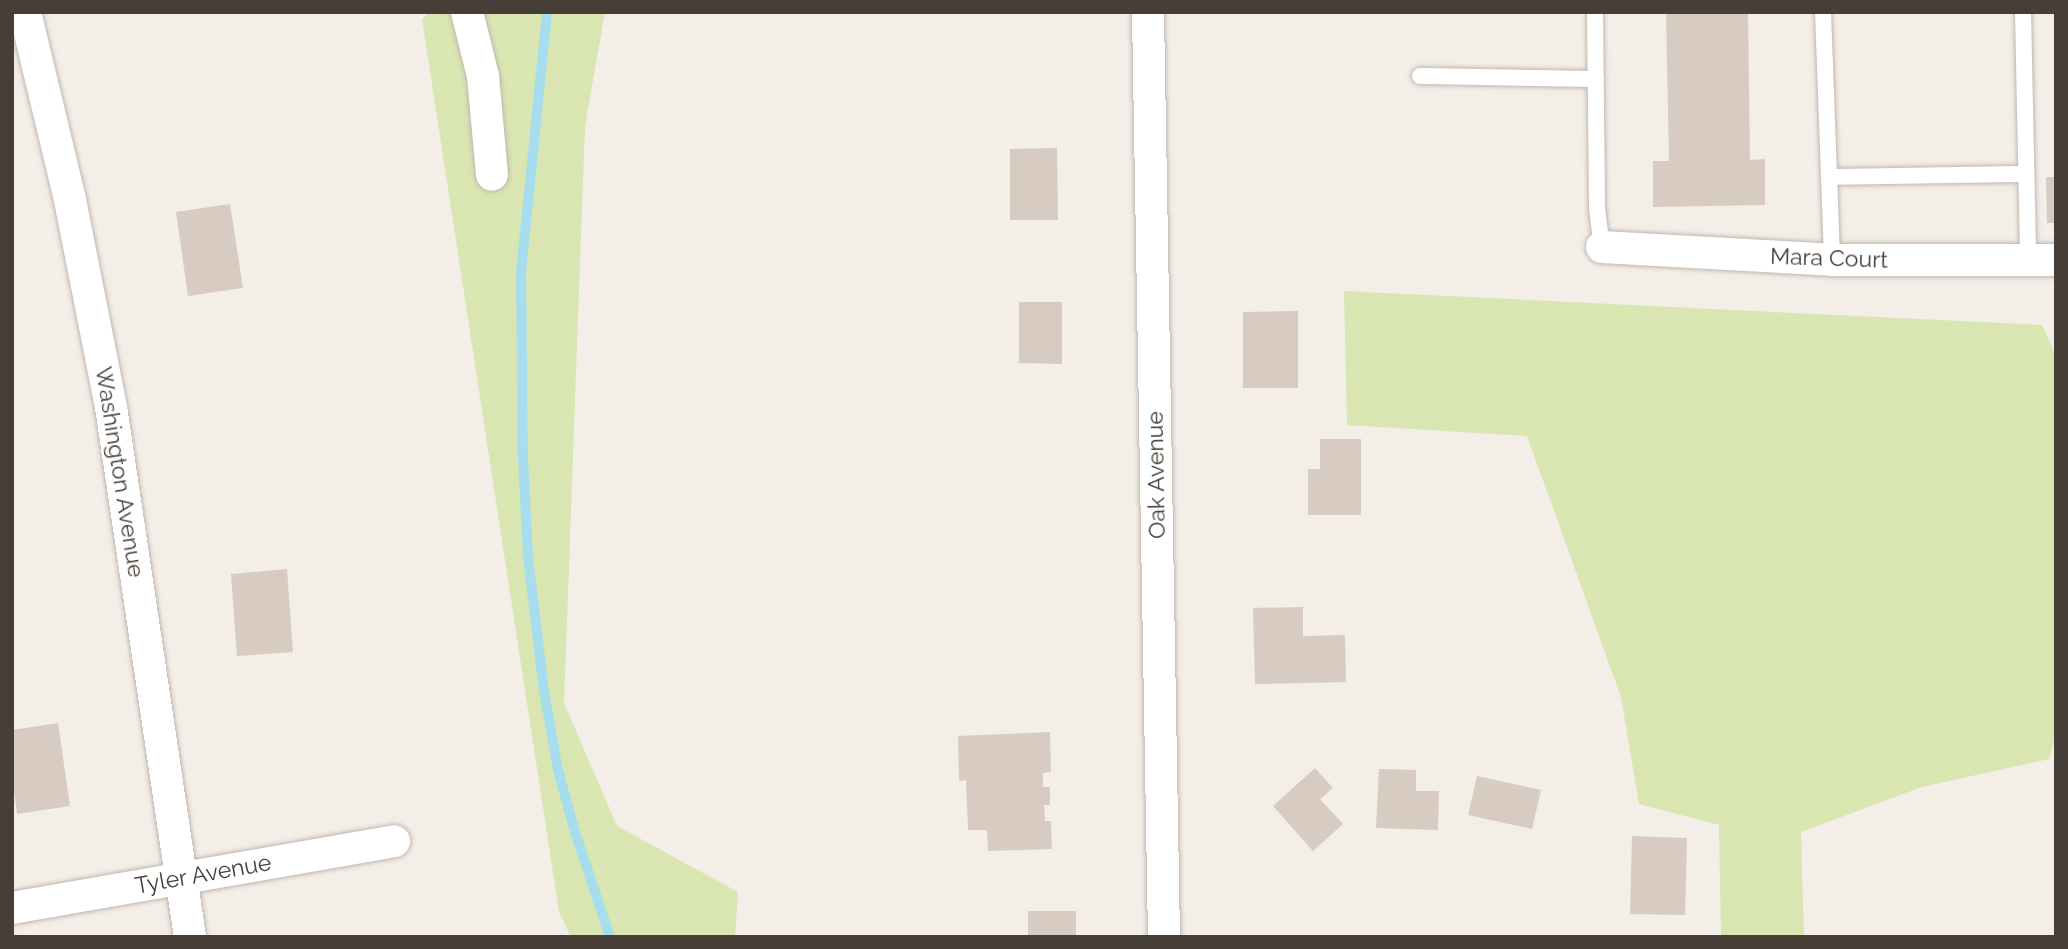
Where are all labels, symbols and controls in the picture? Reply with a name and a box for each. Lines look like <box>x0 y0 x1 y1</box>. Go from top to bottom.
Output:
street label: Mara Court <box>1770 242 1888 274</box>
street label: Washington Avenue <box>90 364 150 580</box>
street label: Oak Avenue <box>1141 411 1171 539</box>
street label: Tyler Avenue <box>132 848 274 900</box>

